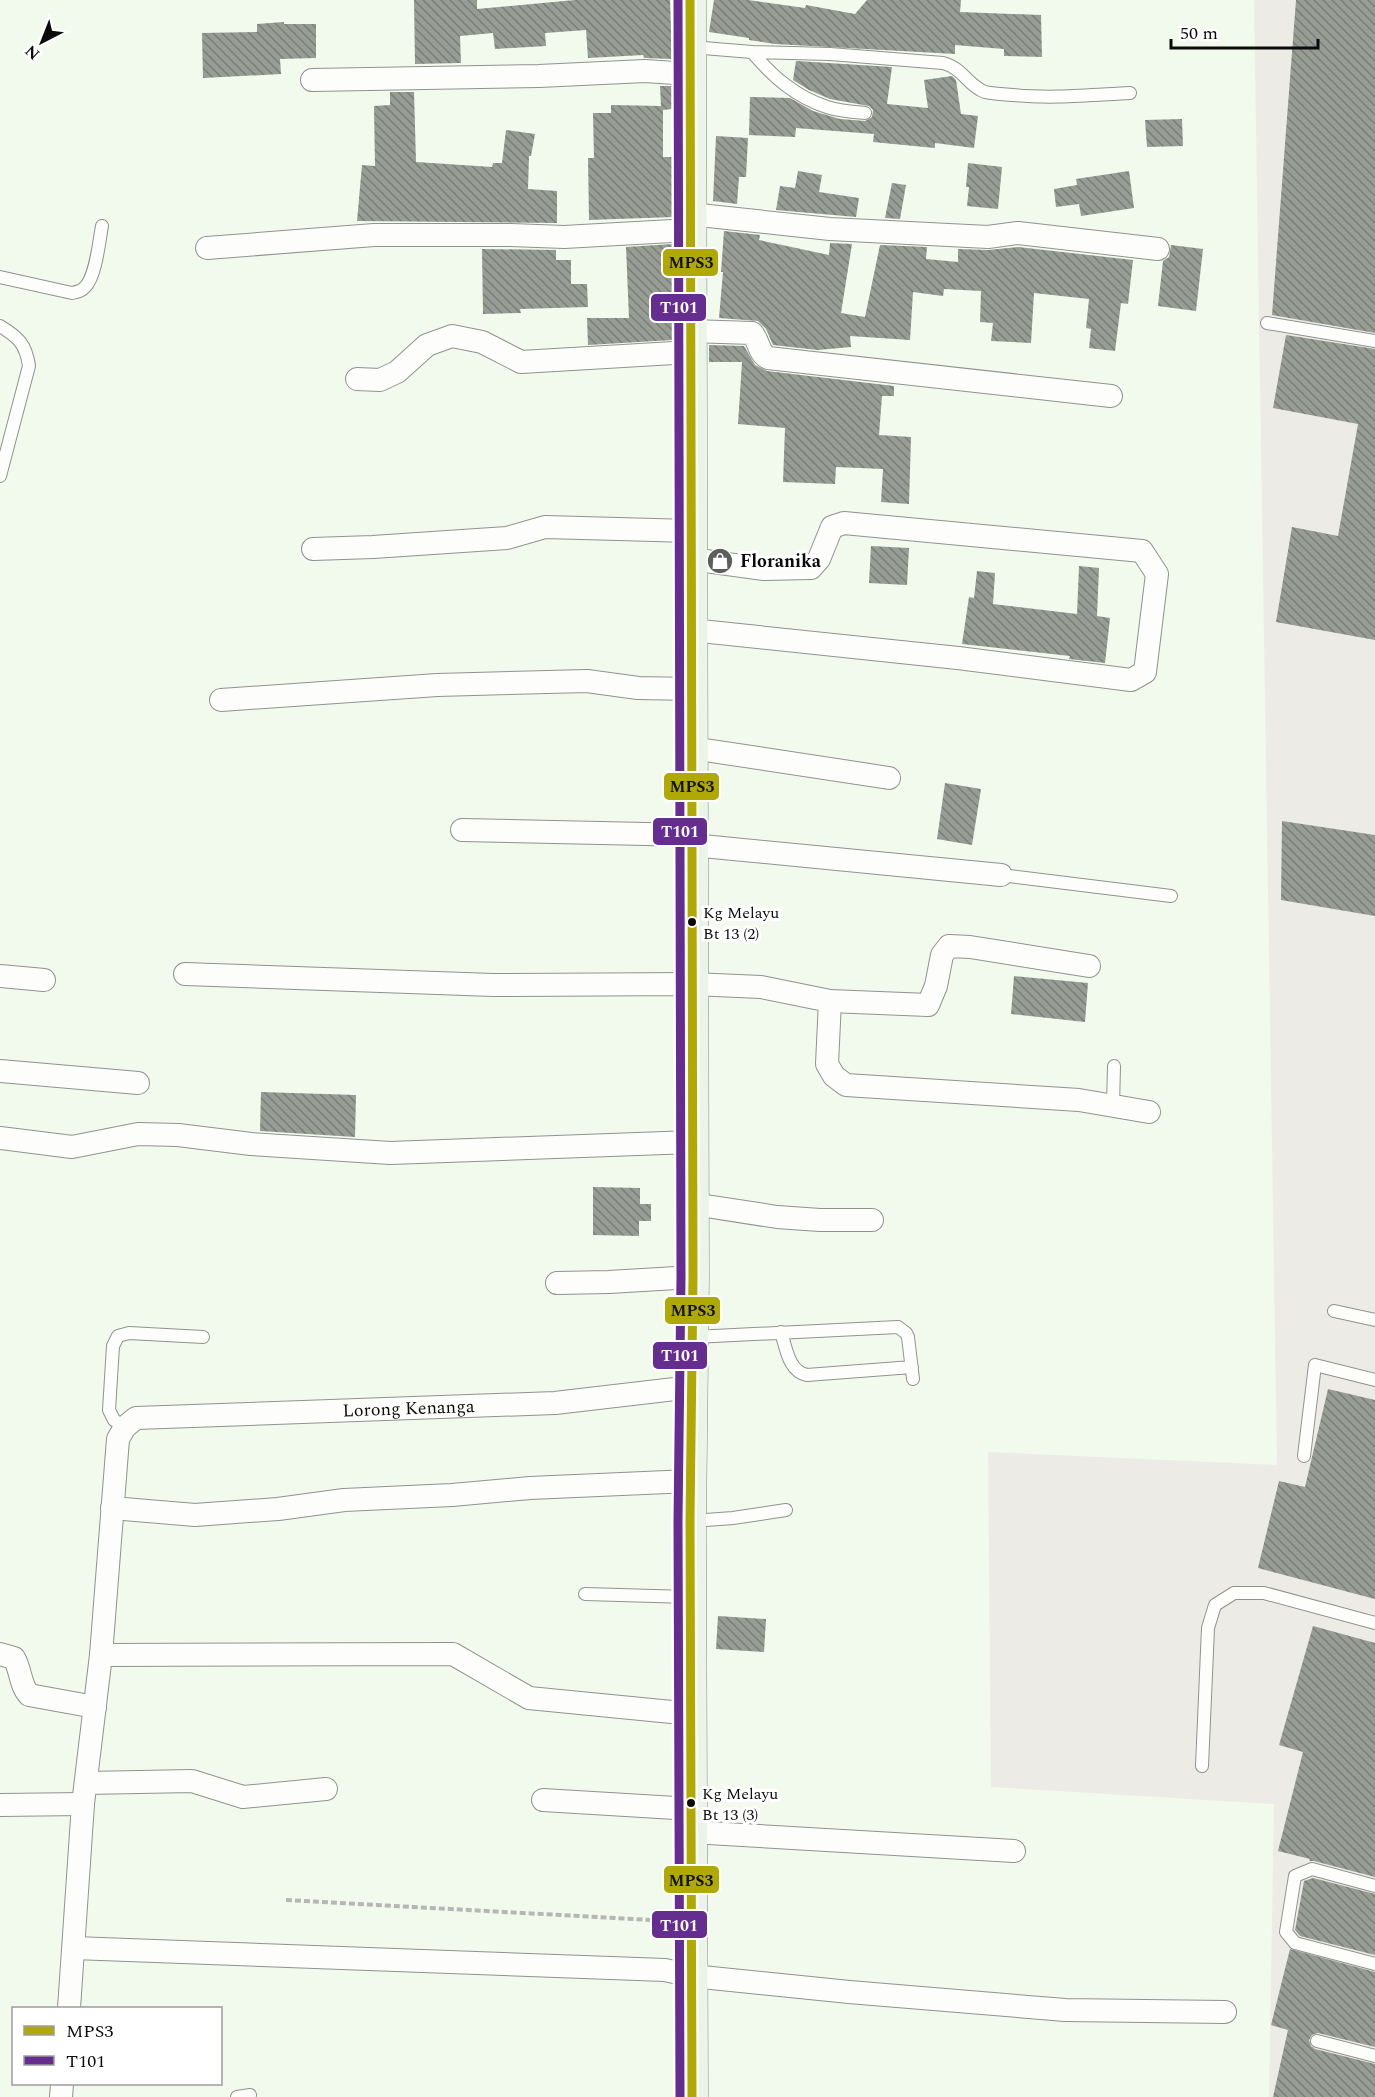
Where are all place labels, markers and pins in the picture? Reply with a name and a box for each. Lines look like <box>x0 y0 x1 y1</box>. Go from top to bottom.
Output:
shop icon: Floranika <box>705 546 735 576</box>
place label: Floranika <box>740 548 822 575</box>
place label: Kg Melayu Bt 13 (2) <box>703 901 779 946</box>
marker: Kg Melayu Bt 13 (2) <box>686 916 698 928</box>
place label: Kg Melayu Bt 13 (3) <box>702 1782 778 1827</box>
marker: Kg Melayu Bt 13 (3) <box>685 1797 697 1809</box>

